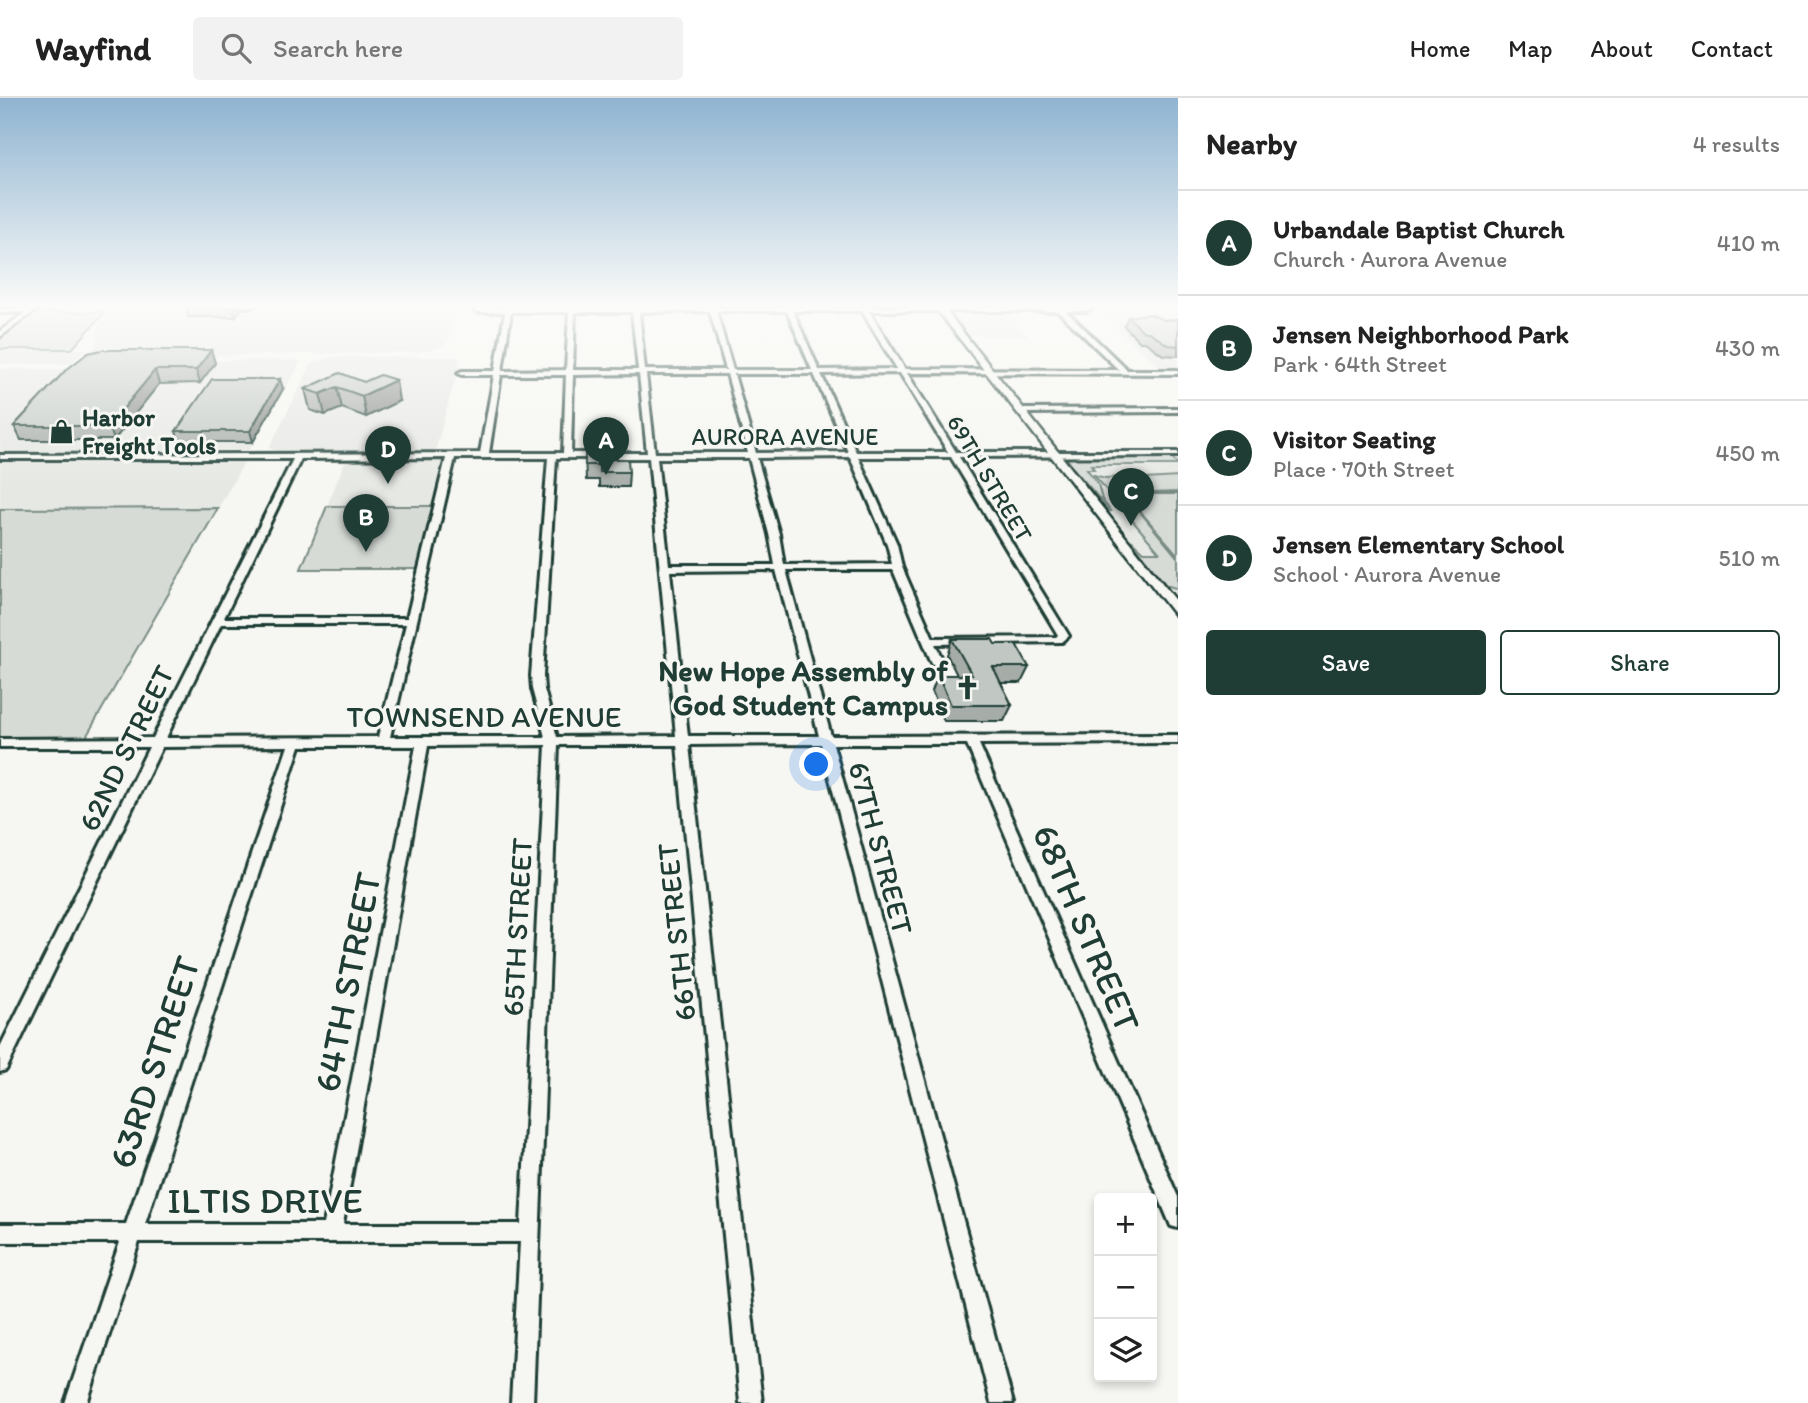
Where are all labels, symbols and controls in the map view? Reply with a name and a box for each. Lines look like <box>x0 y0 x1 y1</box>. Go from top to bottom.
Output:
search box <box>193 17 683 80</box>
text: Wayfind <box>35 29 151 68</box>
icon: search <box>217 29 255 67</box>
text: Search here <box>273 32 403 64</box>
text: Home <box>1410 34 1470 63</box>
text: Map <box>1508 34 1552 63</box>
text: About <box>1590 34 1653 63</box>
text: Contact <box>1691 34 1773 63</box>
text: Nearby <box>1206 125 1297 162</box>
text: 4 results <box>1693 130 1780 158</box>
text: Urbandale Baptist Church <box>1273 213 1564 245</box>
text: A <box>1222 229 1236 257</box>
text: 410 m <box>1717 229 1780 257</box>
text: Church · Aurora Avenue <box>1273 245 1507 273</box>
text: Jensen Neighborhood Park <box>1273 318 1569 350</box>
text: B <box>1222 334 1236 362</box>
text: 430 m <box>1715 334 1780 362</box>
text: Park · 64th Street <box>1273 350 1447 378</box>
place label: Harbor Freight Tools <box>82 403 216 461</box>
street label: 69TH STREET <box>941 409 1039 547</box>
shop icon: Harbor Freight Tools <box>48 417 76 445</box>
pin: A <box>583 417 629 475</box>
street label: AURORA AVENUE <box>691 422 879 451</box>
text: Visitor Seating <box>1273 423 1436 455</box>
pin: D <box>365 426 411 484</box>
text: C <box>1222 439 1236 467</box>
text: 450 m <box>1715 439 1780 467</box>
text: Place · 70th Street <box>1273 455 1454 483</box>
pin: C <box>1108 468 1154 526</box>
pin: B <box>343 494 389 552</box>
text: Jensen Elementary School <box>1273 528 1564 560</box>
text: D <box>1221 544 1237 572</box>
text: 510 m <box>1719 544 1780 572</box>
text: School · Aurora Avenue <box>1273 560 1501 588</box>
button: Save <box>1206 630 1486 695</box>
button: Share <box>1500 630 1780 695</box>
place label: New Hope Assembly of God Student Campus <box>658 652 949 723</box>
street label: 62ND STREET <box>70 659 182 837</box>
church icon: New Hope Assembly of God Student Campus <box>954 673 982 701</box>
street label: TOWNSEND AVENUE <box>347 698 621 735</box>
your location <box>799 747 833 781</box>
street label: 67TH STREET <box>840 757 922 939</box>
street label: 68TH STREET <box>1024 818 1151 1038</box>
street label: 65TH STREET <box>494 837 540 1017</box>
street label: 66TH STREET <box>648 841 704 1023</box>
street label: 64TH STREET <box>304 868 390 1096</box>
street label: 63RD STREET <box>99 950 209 1174</box>
street label: ILTIS DRIVE <box>167 1178 363 1222</box>
map controls <box>1094 1193 1157 1382</box>
button: + <box>1094 1193 1157 1256</box>
button: − <box>1094 1256 1157 1319</box>
button: layers <box>1094 1319 1157 1382</box>

